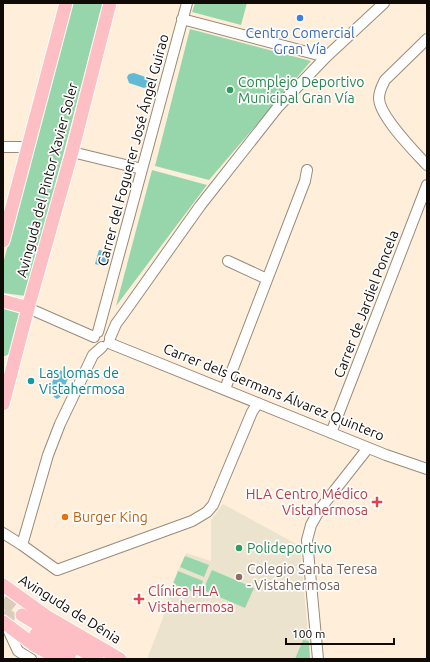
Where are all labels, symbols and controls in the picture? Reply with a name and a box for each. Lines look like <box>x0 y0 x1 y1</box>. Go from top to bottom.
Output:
marker: Centro Comercial Gran Vía <box>295 13 305 23</box>
place label: Centro Comercial Gran Vía <box>245 25 355 57</box>
street label: Carrer del Foguerer José Ángel Guirao <box>93 32 172 268</box>
place label: Complejo Deportivo Municipal Gran Vía <box>238 74 364 106</box>
street label: Avinguda del Pintor Xavier Soler <box>13 80 81 279</box>
marker: Complejo Deportivo Municipal Gran Vía <box>225 85 235 95</box>
street label: Carrer de Jardiel Poncela <box>330 228 402 380</box>
street label: Carrer dels Germans Álvarez Quintero <box>161 339 387 444</box>
place label: Las lomas de Vistahermosa <box>39 365 125 397</box>
marker: Las lomas de Vistahermosa <box>26 376 36 386</box>
place label: HLA Centro Médico Vistahermosa <box>246 486 368 518</box>
marker: HLA Centro Médico Vistahermosa <box>371 496 383 508</box>
place label: Burger King <box>73 509 148 525</box>
marker: Burger King <box>60 512 70 522</box>
place label: Polideportivo <box>247 540 332 556</box>
marker: Polideportivo <box>234 543 244 553</box>
place label: Colegio Santa Teresa - Vistahermosa <box>247 561 378 593</box>
street label: Avinguda de Dénia <box>16 571 124 647</box>
marker: Colegio Santa Teresa - Vistahermosa <box>234 572 244 582</box>
place label: Clínica HLA Vistahermosa <box>148 583 234 615</box>
marker: Clínica HLA Vistahermosa <box>133 593 145 605</box>
scale bar <box>286 620 394 646</box>
text: 100 m <box>292 627 325 640</box>

